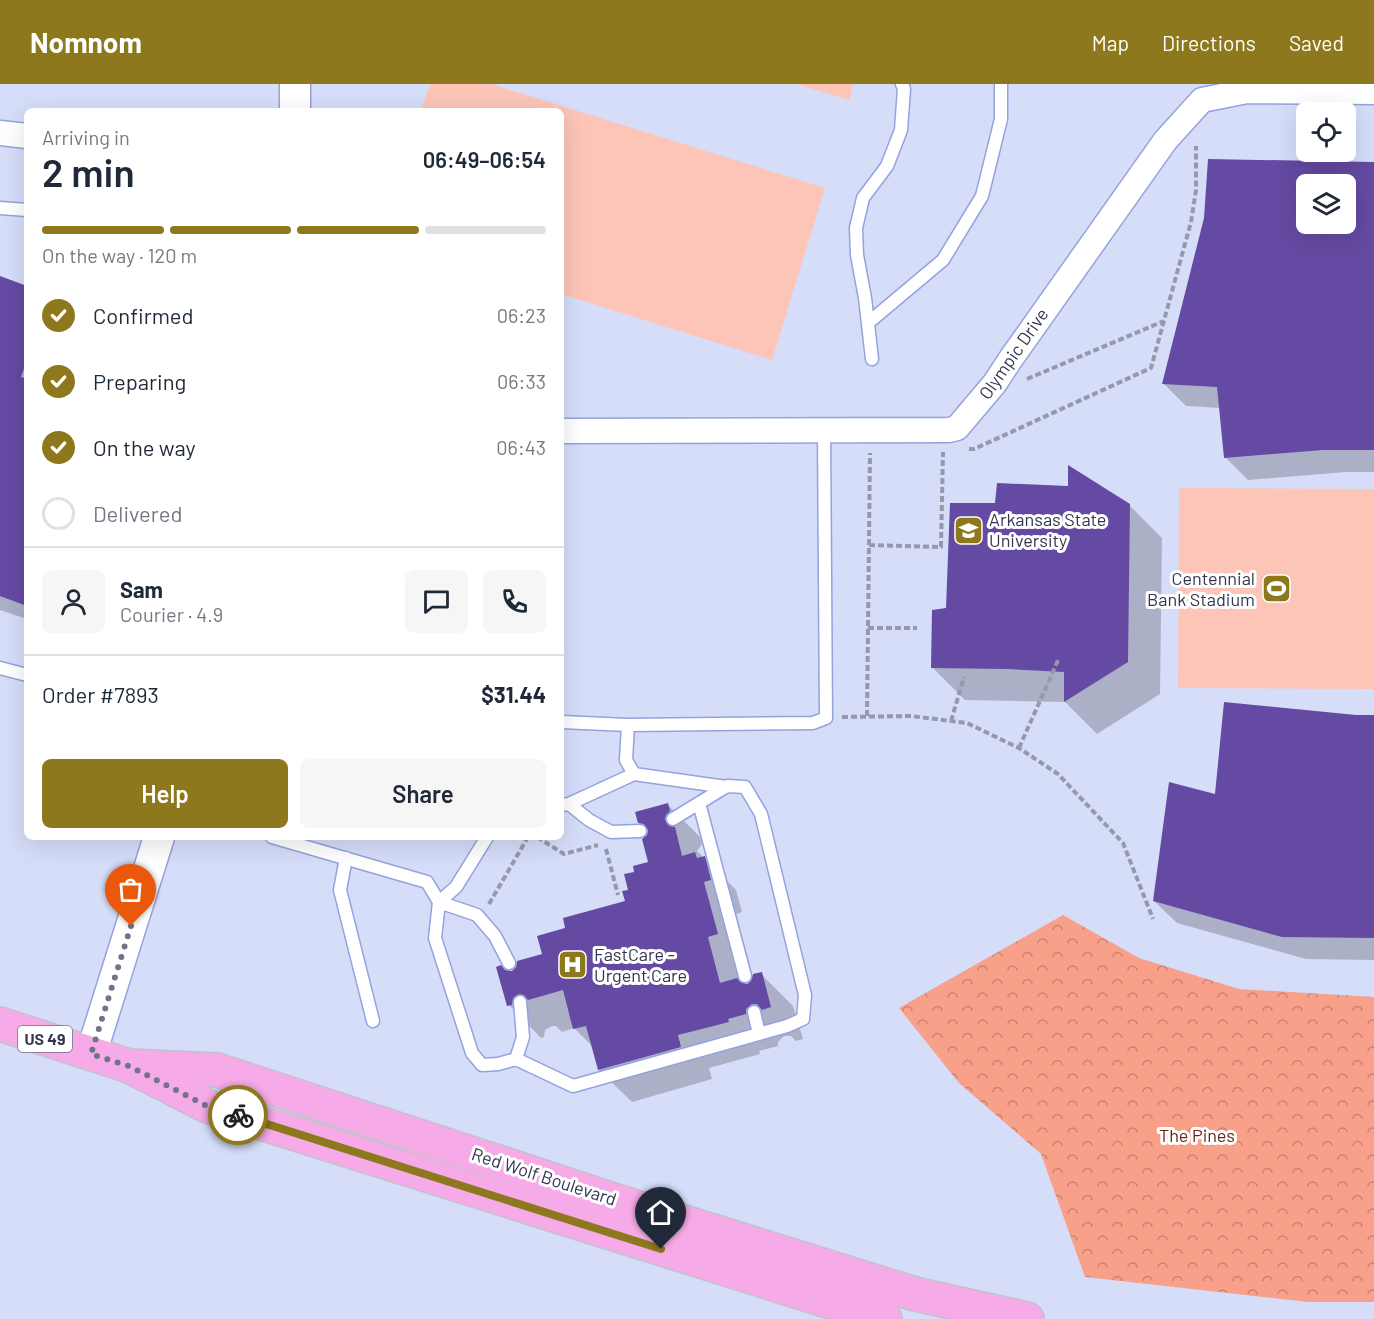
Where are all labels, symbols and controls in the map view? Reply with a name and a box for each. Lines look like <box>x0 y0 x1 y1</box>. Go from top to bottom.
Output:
text: Nomnom <box>30 25 142 59</box>
text: Map <box>1092 30 1129 55</box>
text: Directions <box>1162 30 1256 55</box>
text: Saved <box>1289 30 1344 55</box>
map controls <box>1296 102 1356 234</box>
button: locate <box>1296 102 1356 162</box>
text: Arriving in <box>42 125 130 149</box>
text: 06:49–06:54 <box>423 146 546 172</box>
text: 2 min <box>42 148 135 195</box>
button: layers <box>1296 174 1356 234</box>
text: On the way · 120 m <box>42 243 197 267</box>
icon: check <box>42 299 75 332</box>
text: Confirmed <box>93 302 193 328</box>
text: 06:23 <box>497 303 546 327</box>
street label: Olympic Drive <box>974 304 1053 403</box>
icon: check <box>42 365 75 398</box>
text: Preparing <box>93 368 186 394</box>
text: 06:33 <box>497 369 546 393</box>
icon: check <box>42 431 75 464</box>
text: On the way <box>93 434 196 460</box>
text: 06:43 <box>496 435 546 459</box>
text: Delivered <box>93 500 182 526</box>
place label: Arkansas State University <box>989 508 1106 551</box>
school or university icon: Arkansas State University <box>952 514 984 546</box>
place label: Centennial Bank Stadium <box>1147 567 1255 610</box>
button: person <box>42 570 105 633</box>
button: chat <box>405 570 468 633</box>
button: phone <box>483 570 546 633</box>
sports icon: Centennial Bank Stadium <box>1260 573 1292 605</box>
text: Sam <box>120 576 163 602</box>
text: Courier · 4.9 <box>120 602 223 626</box>
text: Order #7893 <box>42 681 159 707</box>
text: $31.44 <box>481 681 546 707</box>
button: Help <box>42 759 288 828</box>
button: Share <box>300 759 546 828</box>
pin <box>105 864 156 926</box>
icon: bag <box>114 873 147 906</box>
place label: FastCare - Urgent Care <box>594 943 687 986</box>
hospital icon: FastCare - Urgent Care <box>557 949 589 981</box>
road number: US 49 <box>18 1026 72 1052</box>
courier <box>208 1085 268 1145</box>
icon: bike <box>222 1099 255 1132</box>
park label: The Pines <box>1159 1124 1235 1146</box>
street label: Red Wolf Boulevard <box>469 1142 619 1210</box>
pin <box>635 1187 686 1249</box>
icon: home <box>644 1196 677 1229</box>

